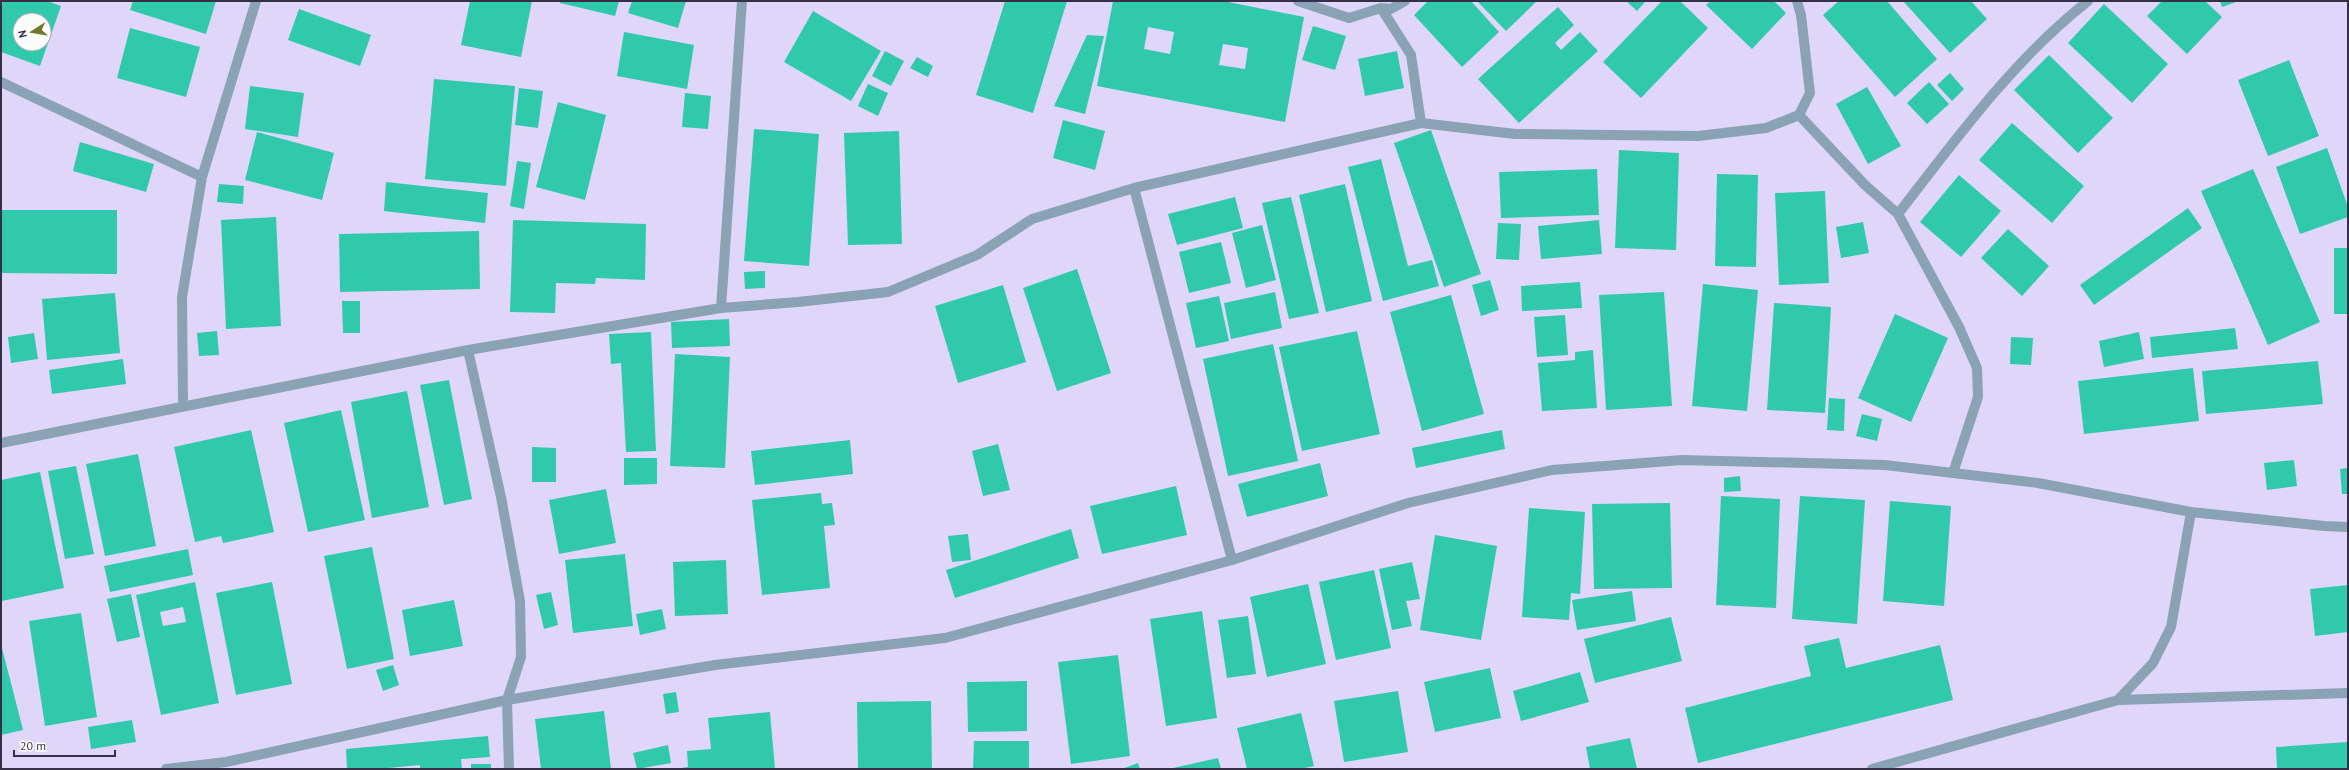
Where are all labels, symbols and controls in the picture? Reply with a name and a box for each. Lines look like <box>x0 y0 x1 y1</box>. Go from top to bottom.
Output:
north arrow <box>12 12 52 52</box>
text: N <box>15 29 30 39</box>
scale bar <box>14 732 115 758</box>
text: 20 m <box>20 738 46 753</box>

